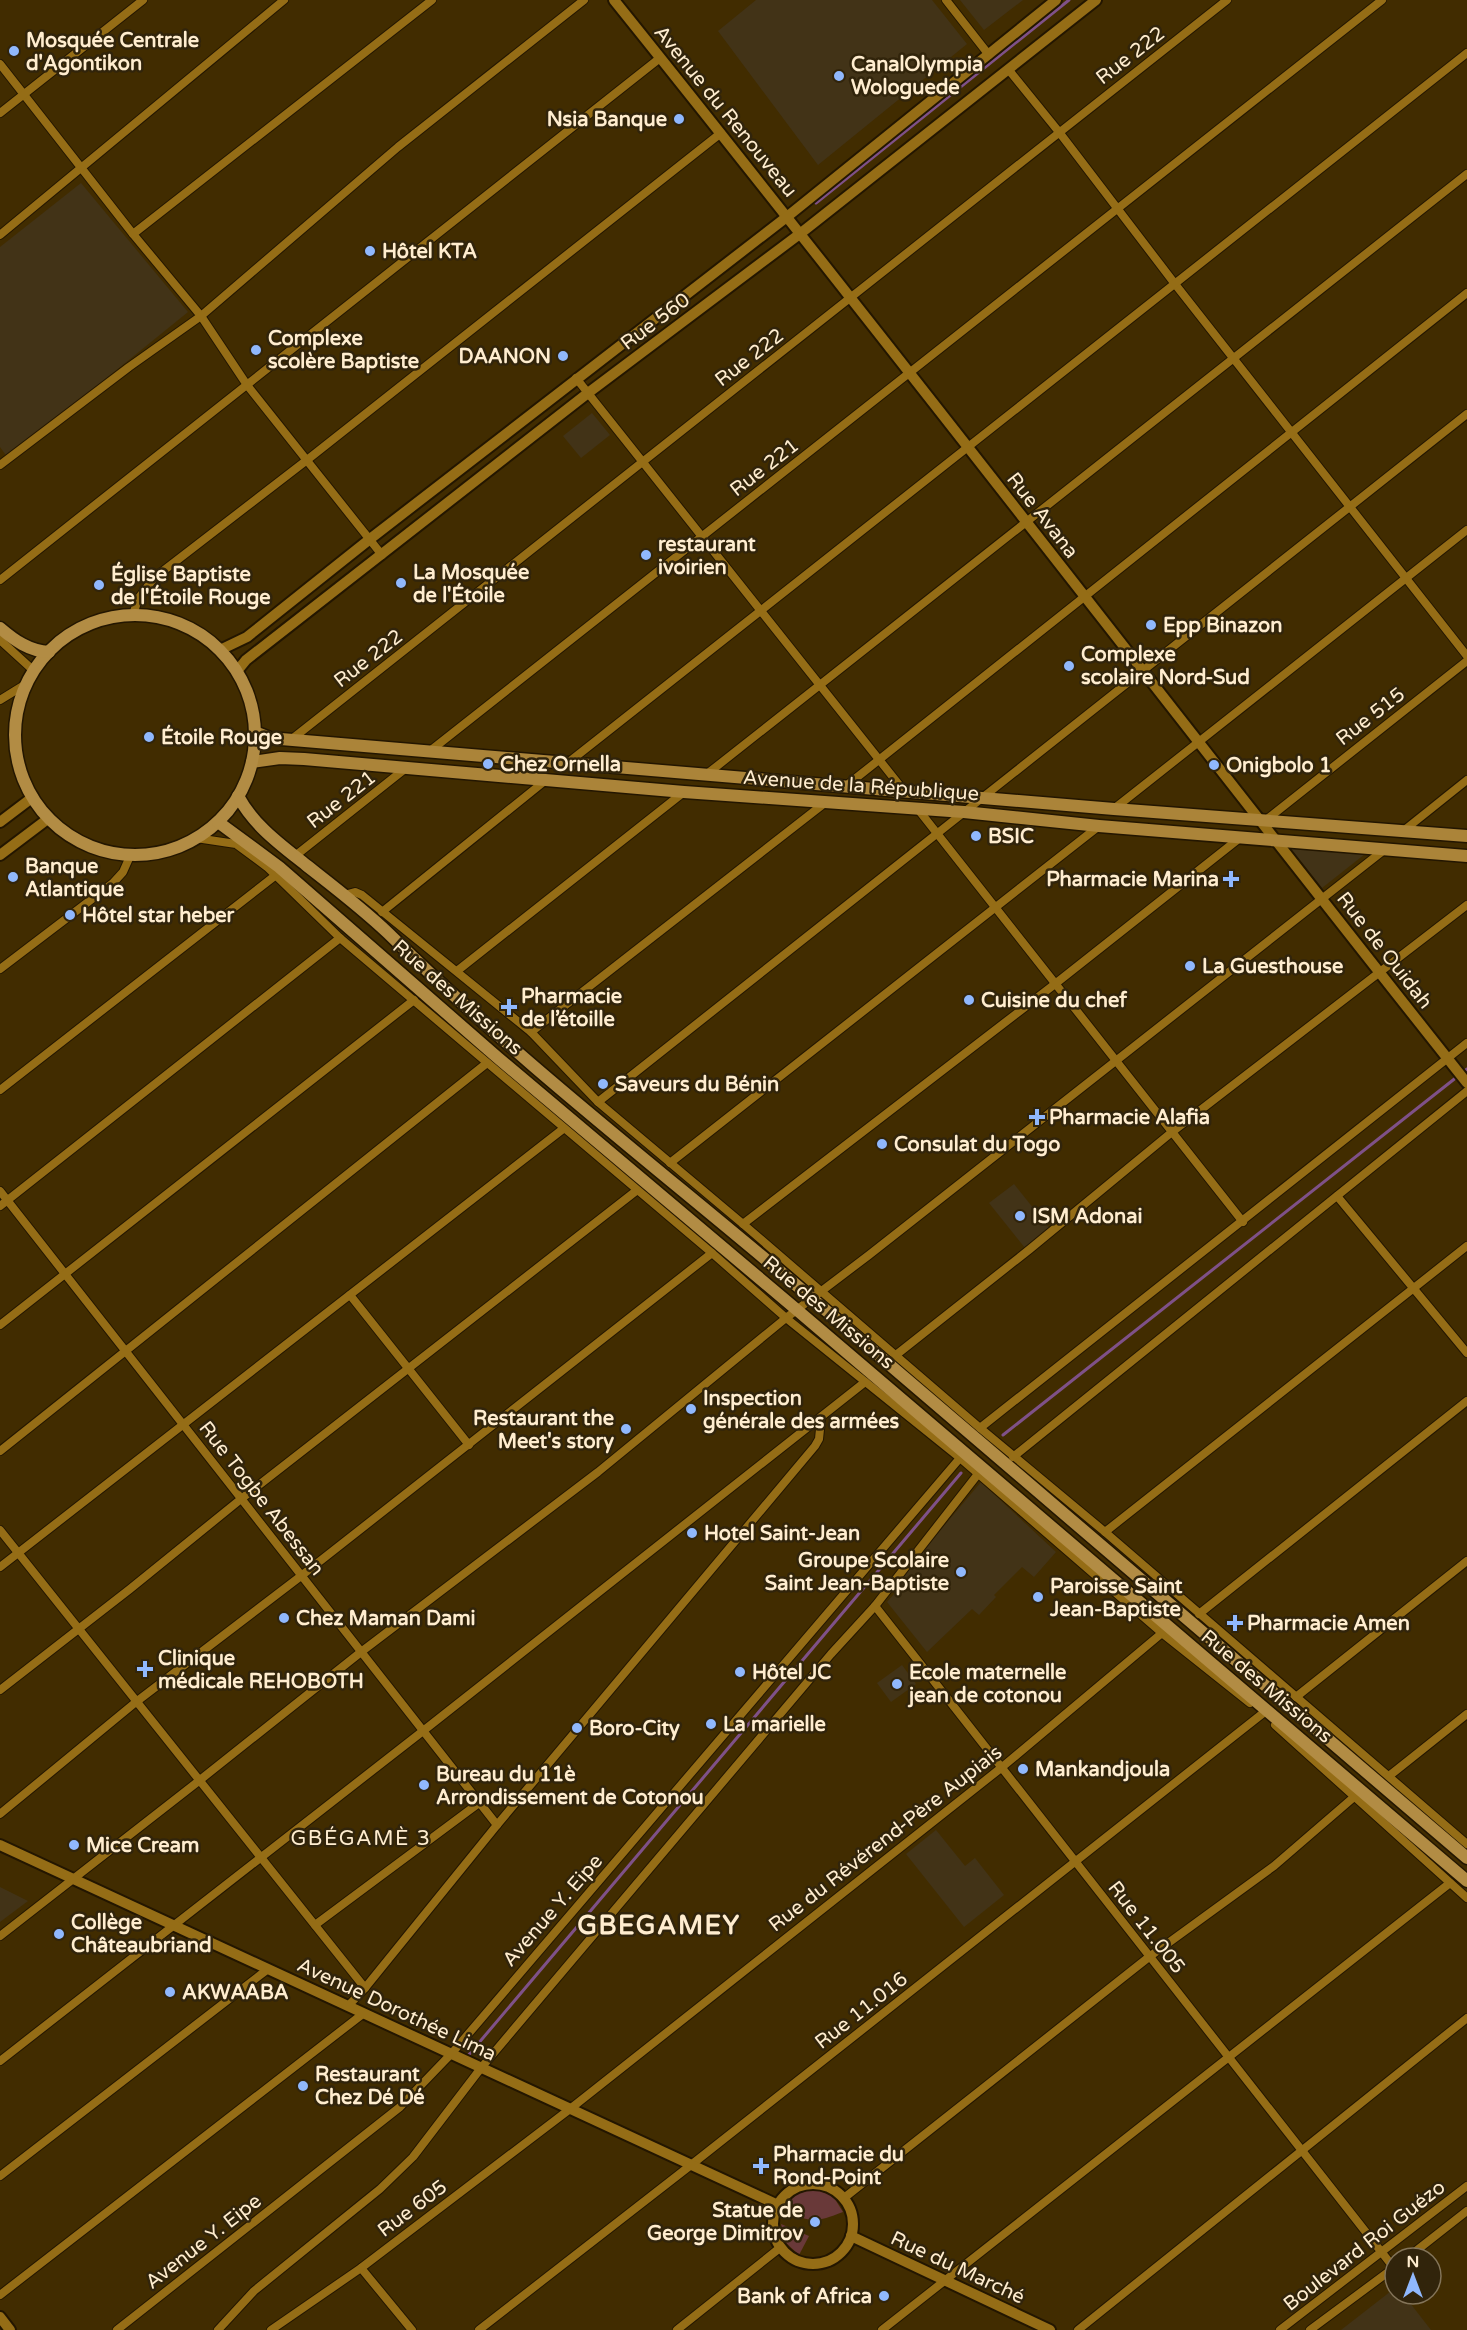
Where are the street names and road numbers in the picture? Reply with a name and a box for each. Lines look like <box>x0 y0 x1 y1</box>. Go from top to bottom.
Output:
street label: Avenue du Renouveau <box>649 21 802 202</box>
street label: Rue 222 <box>1091 22 1170 90</box>
street label: Rue 560 <box>616 288 695 356</box>
street label: Rue 222 <box>710 324 789 392</box>
street label: Rue 221 <box>725 434 804 502</box>
street label: Rue Avana <box>1001 468 1083 563</box>
street label: Rue 222 <box>329 625 408 693</box>
street label: Rue 515 <box>1331 683 1410 751</box>
street label: Rue 221 <box>302 766 381 834</box>
street label: Avenue de la République <box>742 766 980 806</box>
street label: Rue de Ouidah <box>1331 888 1437 1014</box>
street label: Rue des Missions <box>388 935 527 1061</box>
street label: Rue des Missions <box>758 1251 899 1375</box>
street label: Rue Togbe Abessan <box>194 1417 329 1581</box>
street label: Rue des Missions <box>1196 1625 1337 1749</box>
street label: Rue du Révérend-Père Aupiais <box>764 1740 1007 1937</box>
street label: Avenue Y. Eipe <box>498 1850 608 1972</box>
street label: Rue 11.005 <box>1103 1877 1190 1979</box>
street label: Avenue Dorothée Lima <box>293 1953 500 2067</box>
street label: Rue 11.016 <box>811 1967 913 2054</box>
street label: Rue 605 <box>373 2175 452 2243</box>
street label: Boulevard Roi Guézo <box>1279 2175 1450 2316</box>
street label: Avenue Y. Eipe <box>141 2189 266 2295</box>
street label: Rue du Marché <box>887 2226 1028 2309</box>

